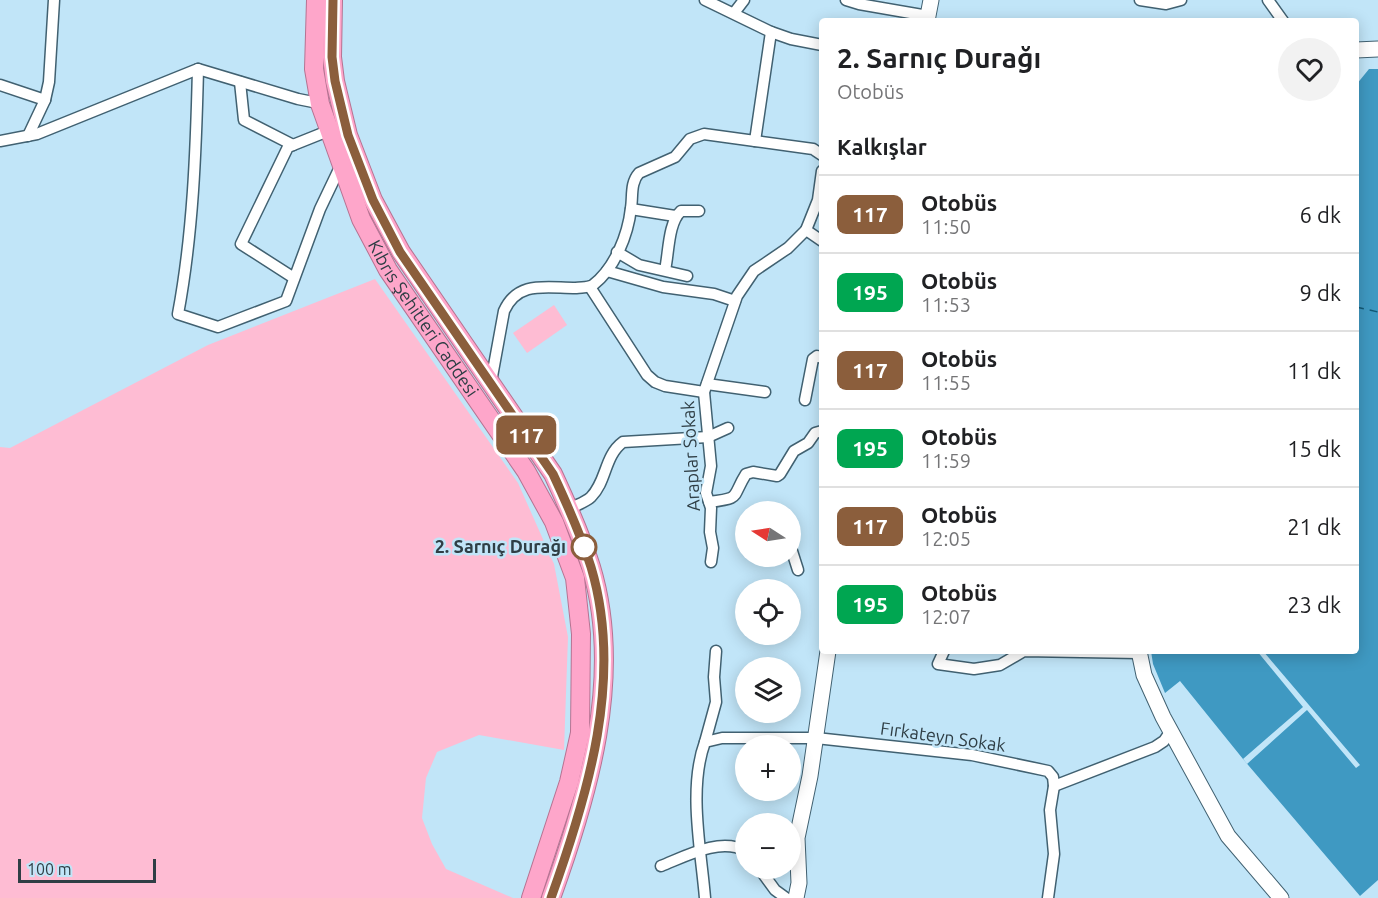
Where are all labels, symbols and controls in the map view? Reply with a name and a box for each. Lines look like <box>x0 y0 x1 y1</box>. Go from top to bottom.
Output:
button: heart <box>1278 38 1341 101</box>
text: 2. Sarnıç Durağı <box>837 42 1041 73</box>
text: Otobüs <box>837 80 904 103</box>
text: Kalkışlar <box>837 134 927 159</box>
text: Otobüs <box>921 190 997 215</box>
text: 117 <box>852 202 888 226</box>
text: 6 dk <box>1300 202 1341 227</box>
text: 11:50 <box>921 215 971 238</box>
street label: Kıbrıs Şehitleri Caddesi <box>365 236 483 400</box>
text: Otobüs <box>921 268 997 293</box>
text: 195 <box>852 280 888 304</box>
text: 9 dk <box>1300 280 1341 305</box>
text: 11:53 <box>921 293 971 316</box>
text: Otobüs <box>921 346 997 371</box>
text: 117 <box>852 358 888 382</box>
text: 11 dk <box>1287 358 1341 383</box>
text: 11:55 <box>921 371 971 394</box>
street label: Araplar Sokak <box>677 400 703 512</box>
line badge: 117 <box>492 416 560 454</box>
text: 117 <box>508 423 544 447</box>
text: Otobüs <box>921 424 997 449</box>
text: 195 <box>852 436 888 460</box>
text: 15 dk <box>1287 436 1341 461</box>
text: 11:59 <box>921 449 971 472</box>
north arrow <box>735 501 801 567</box>
map controls <box>735 501 801 879</box>
text: Otobüs <box>921 502 997 527</box>
text: 117 <box>852 514 888 538</box>
text: 21 dk <box>1287 514 1341 539</box>
text: 12:05 <box>921 527 971 550</box>
marker: 2. Sarnıç Durağı <box>571 534 597 560</box>
place label: 2. Sarnıç Durağı <box>435 536 566 557</box>
button: locate <box>735 579 801 645</box>
text: Otobüs <box>921 580 997 605</box>
text: 195 <box>852 592 888 616</box>
text: 23 dk <box>1287 592 1341 617</box>
text: 12:07 <box>921 605 971 628</box>
button: layers <box>735 657 801 723</box>
street label: Fırkateyn Sokak <box>879 717 1007 755</box>
button: + <box>735 735 801 801</box>
button: − <box>735 813 801 879</box>
scale bar <box>18 856 156 884</box>
text: 100 m <box>27 860 72 878</box>

